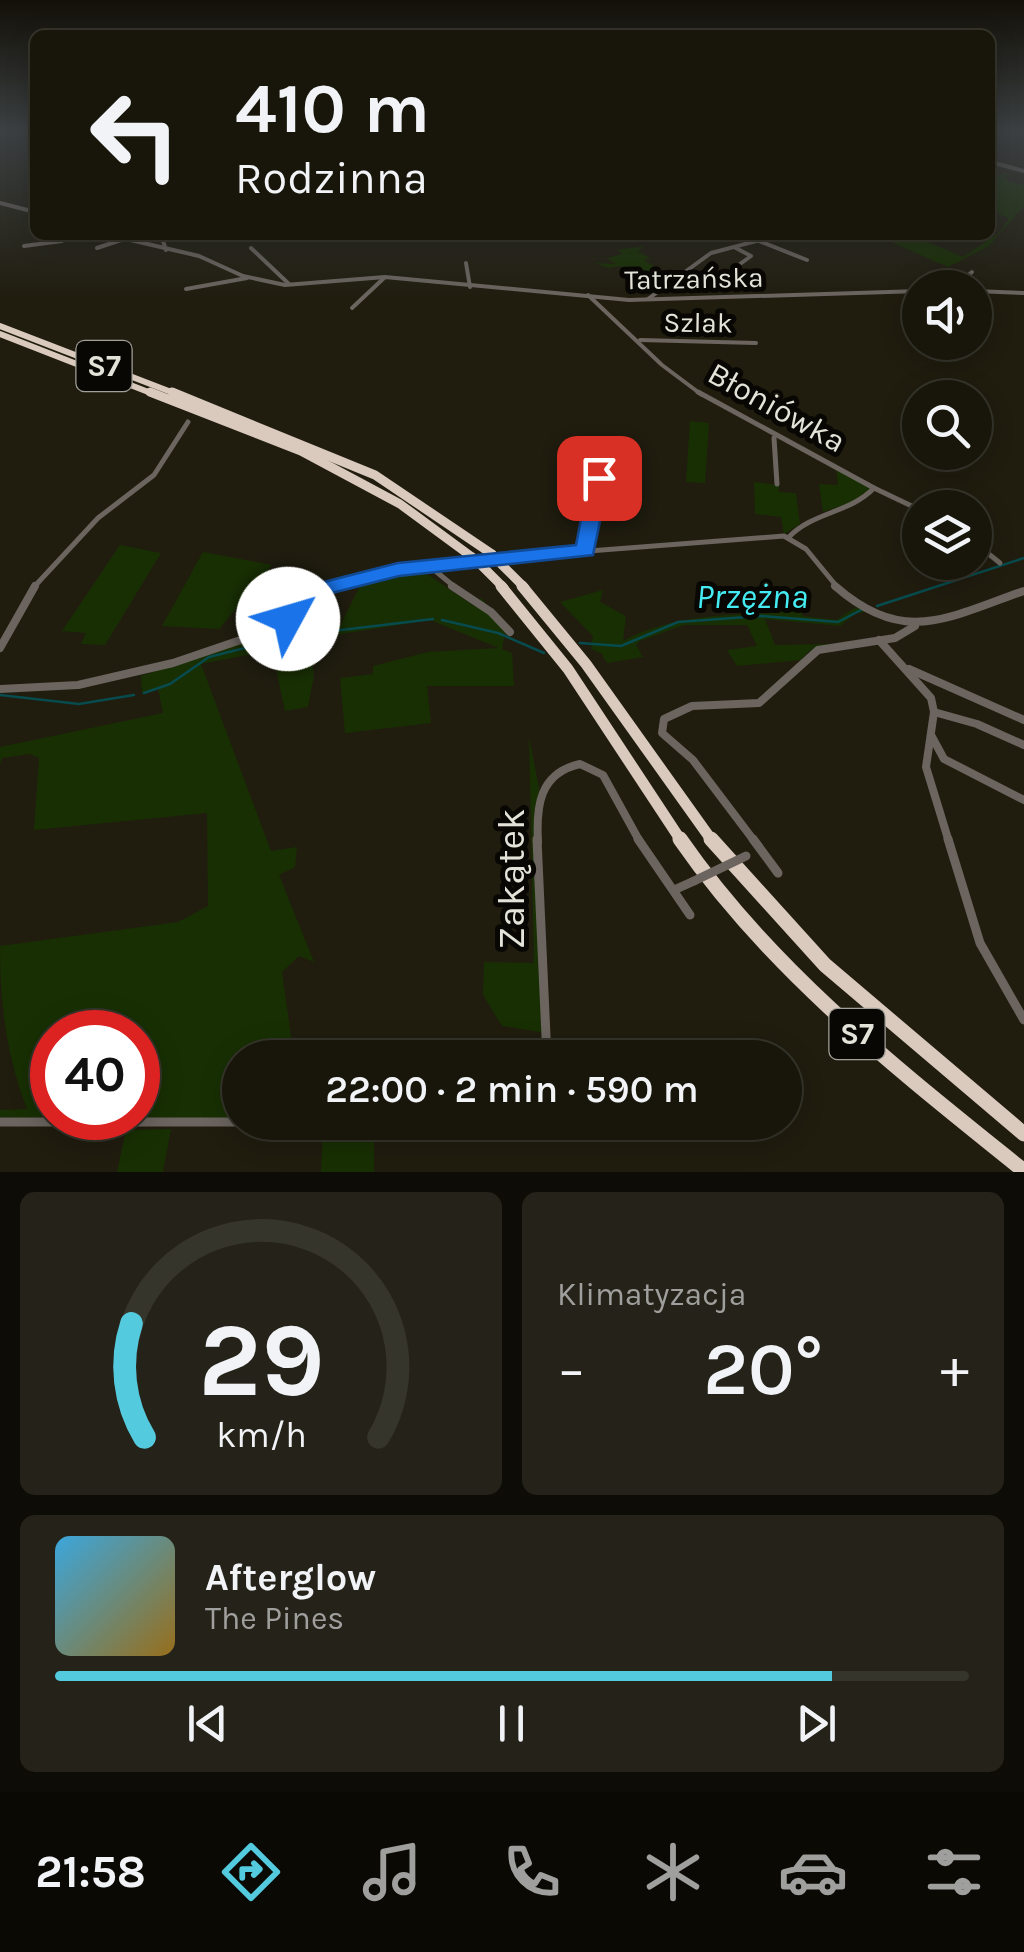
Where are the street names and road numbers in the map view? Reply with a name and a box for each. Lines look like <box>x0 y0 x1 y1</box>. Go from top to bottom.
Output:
street label: Tatrzańska <box>624 261 764 296</box>
street label: Szlak <box>663 305 733 340</box>
road number: S7 <box>76 341 132 391</box>
street label: Błoniówka <box>702 355 852 460</box>
street label: Zakątek <box>489 809 534 949</box>
road number: S7 <box>830 1009 884 1059</box>

